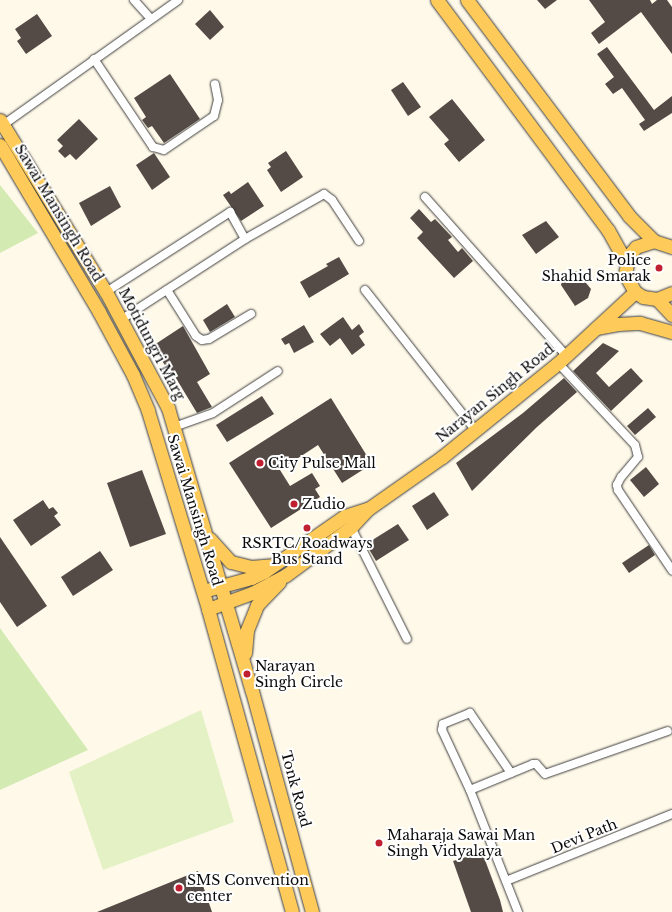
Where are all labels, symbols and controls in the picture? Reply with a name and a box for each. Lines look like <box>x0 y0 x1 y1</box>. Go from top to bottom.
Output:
street label: Sawai Mansingh Road <box>11 141 107 285</box>
place label: Police Shahid Smarak <box>542 252 651 284</box>
marker: Police Shahid Smarak <box>654 263 664 273</box>
street label: Motidungri Marg <box>115 285 189 403</box>
street label: Narayan Singh Road <box>433 340 557 446</box>
street label: Sawai Mansingh Road <box>164 432 226 588</box>
place label: City Pulse Mall <box>268 455 376 471</box>
marker: City Pulse Mall <box>255 458 265 468</box>
place label: Zudio <box>302 496 345 512</box>
marker: Zudio <box>289 499 299 509</box>
marker: RSRTC/Roadways Bus Stand <box>302 523 312 533</box>
place label: RSRTC/Roadways Bus Stand <box>241 535 373 568</box>
place label: Narayan Singh Circle <box>255 658 343 690</box>
marker: Narayan Singh Circle <box>242 669 252 679</box>
street label: Tonk Road <box>278 749 314 829</box>
street label: Devi Path <box>549 815 619 857</box>
place label: Maharaja Sawai Man Singh Vidyalaya <box>387 827 535 860</box>
marker: Maharaja Sawai Man Singh Vidyalaya <box>374 838 384 848</box>
place label: SMS Convention center <box>187 872 309 904</box>
marker: SMS Convention center <box>174 883 184 893</box>

